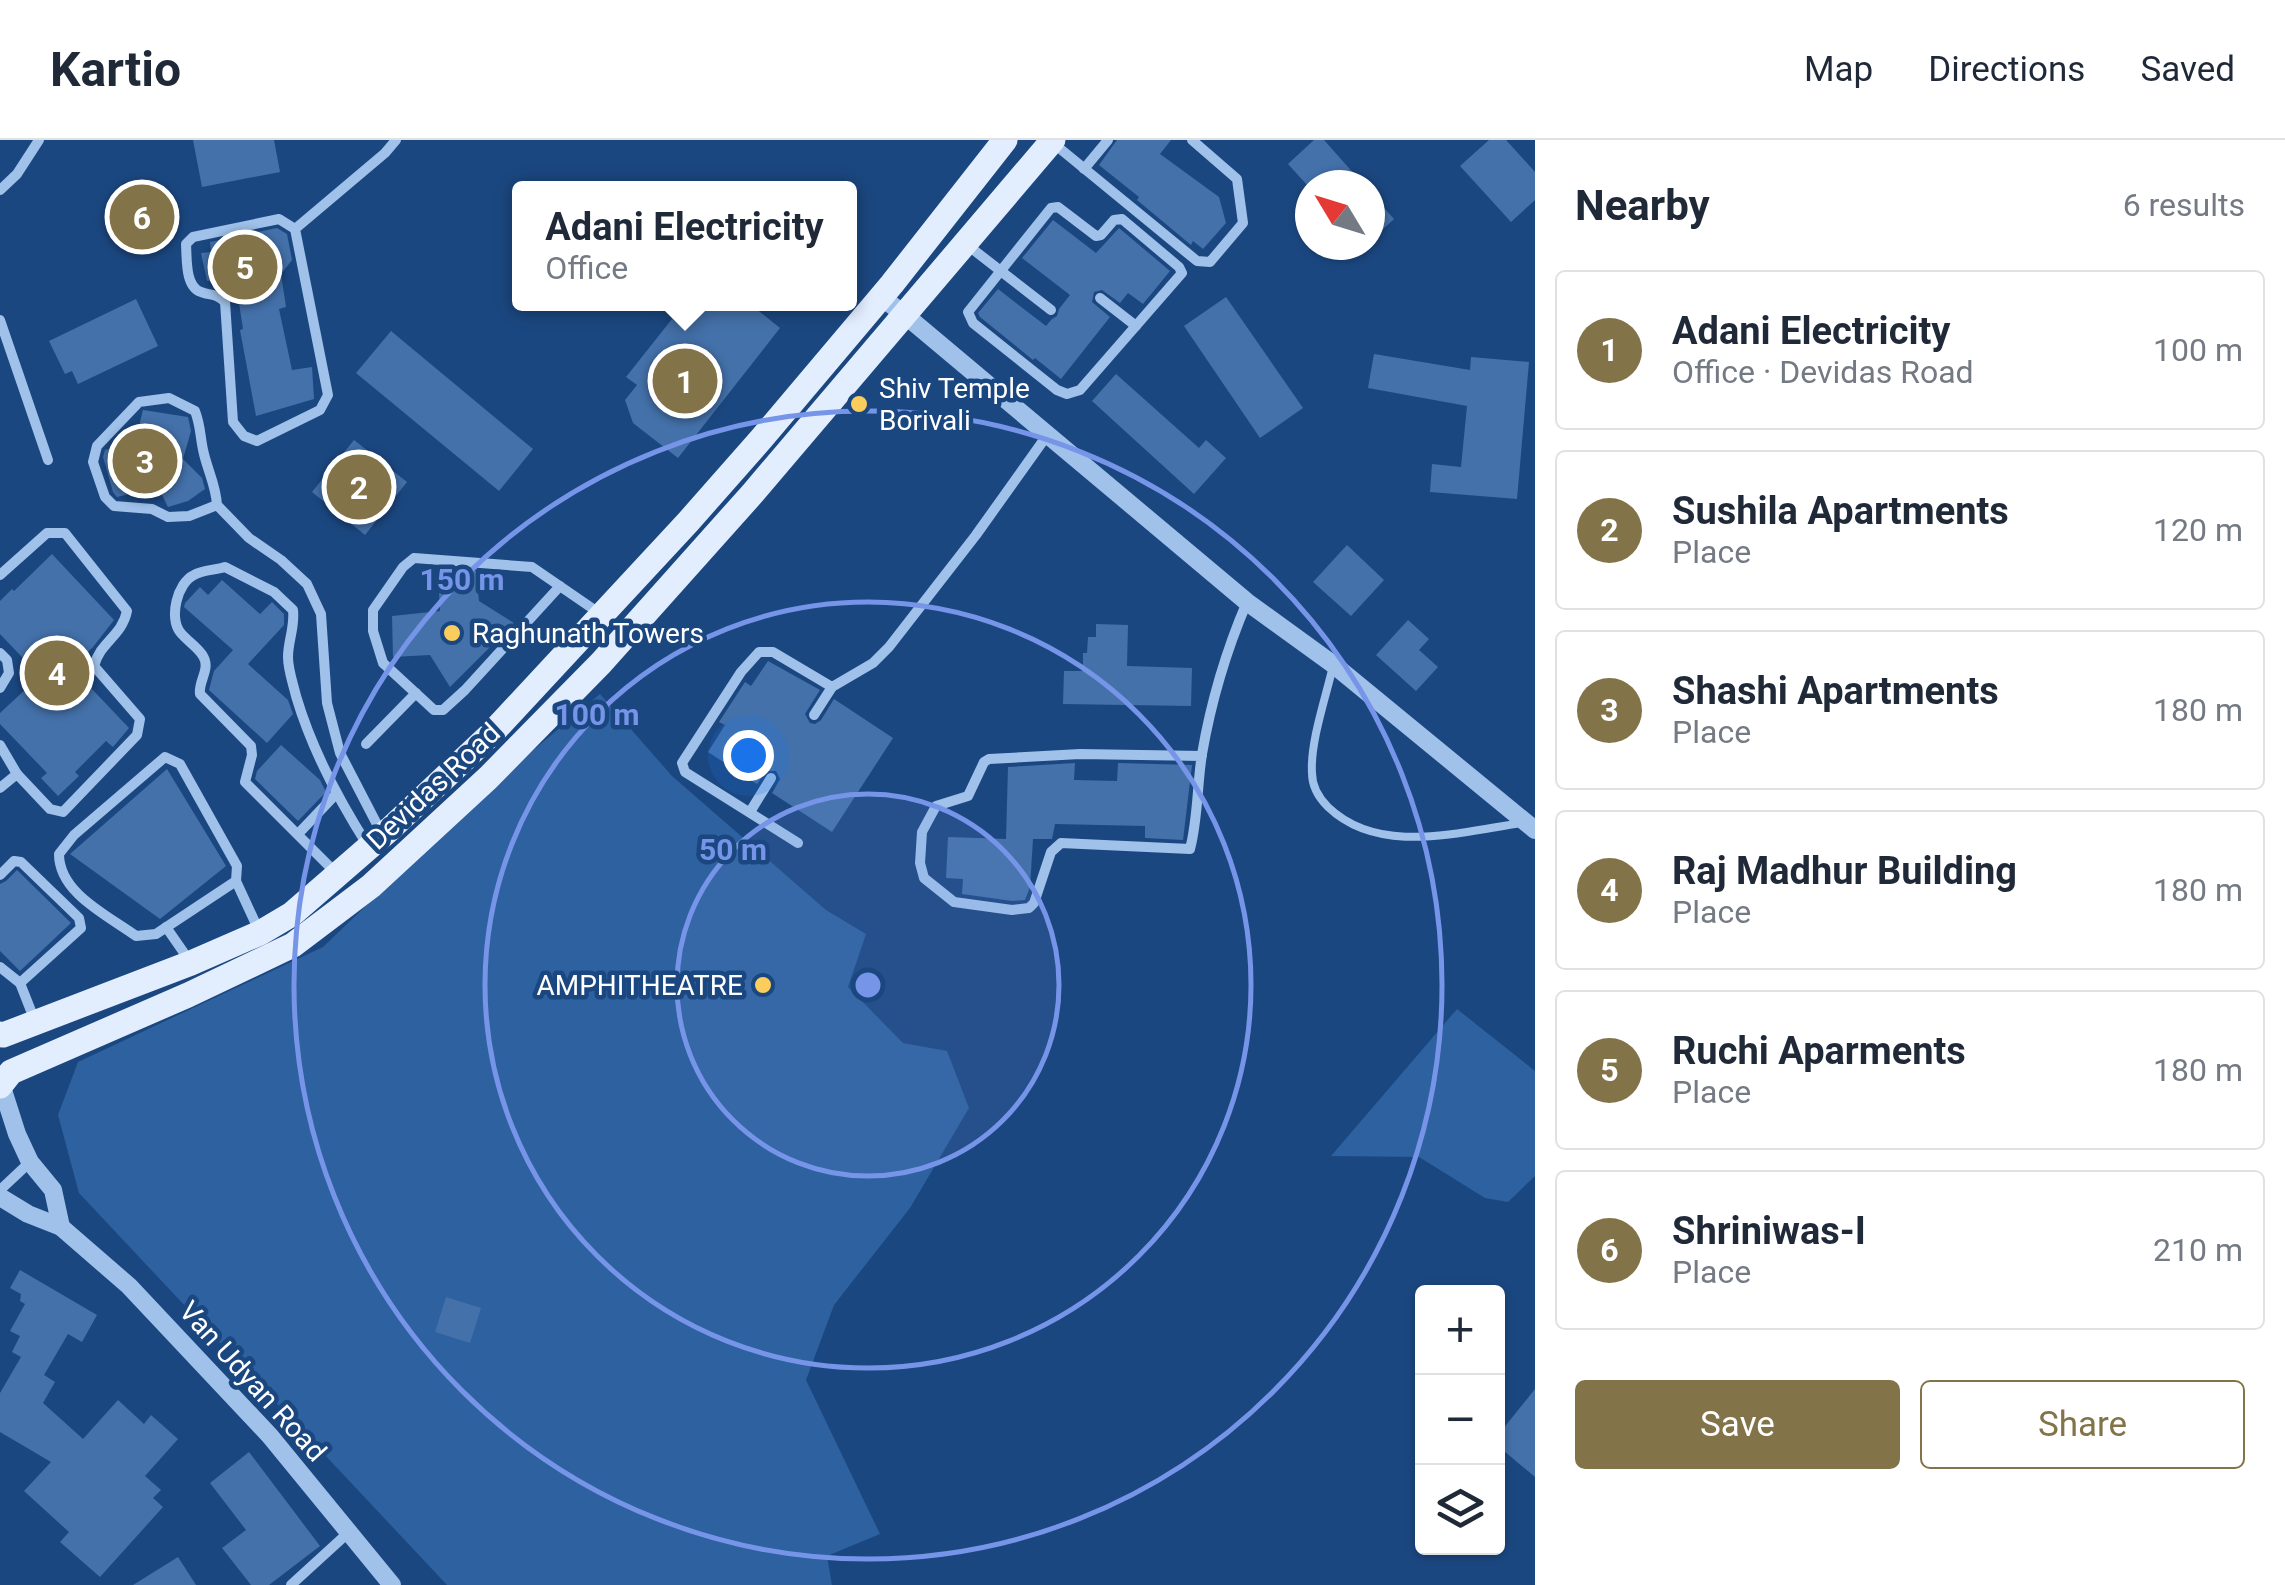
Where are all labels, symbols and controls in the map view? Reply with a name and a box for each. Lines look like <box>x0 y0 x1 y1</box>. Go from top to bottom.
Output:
text: Kartio <box>50 41 181 98</box>
text: Map <box>1804 49 1873 90</box>
text: Directions <box>1928 49 2085 90</box>
text: Saved <box>2140 49 2235 90</box>
north arrow <box>1295 170 1385 260</box>
pin: 6 <box>110 180 174 254</box>
popup <box>512 181 857 311</box>
text: Nearby <box>1575 181 1710 230</box>
text: 6 results <box>2123 186 2245 224</box>
text: Adani Electricity <box>545 205 824 249</box>
pin: 5 <box>212 230 278 304</box>
text: Office <box>545 249 628 287</box>
text: Adani Electricity <box>1672 309 1951 353</box>
text: 1 <box>1600 331 1619 369</box>
text: 100 m <box>2153 331 2243 369</box>
pin: 1 <box>652 344 718 418</box>
text: Office · Devidas Road <box>1672 353 1974 391</box>
place label: Shiv Temple Borivali <box>879 372 1030 437</box>
marker: Shiv Temple Borivali <box>848 393 870 415</box>
pin: 3 <box>112 424 178 498</box>
pin: 2 <box>326 450 392 524</box>
text: Sushila Apartments <box>1672 489 2009 533</box>
text: 2 <box>1600 511 1619 549</box>
text: 120 m <box>2153 511 2243 549</box>
text: Place <box>1672 533 1751 571</box>
text: 150 m <box>419 562 505 597</box>
place label: Raghunath Towers <box>472 617 704 650</box>
marker: Raghunath Towers <box>441 622 463 644</box>
pin: 4 <box>24 636 90 710</box>
text: Shashi Apartments <box>1672 669 1999 713</box>
text: 3 <box>1600 691 1619 729</box>
text: 180 m <box>2153 691 2243 729</box>
text: 100 m <box>554 697 640 732</box>
text: Place <box>1672 713 1751 751</box>
street label: Devidas Road <box>360 716 507 856</box>
your location <box>723 730 774 781</box>
text: 50 m <box>699 832 767 867</box>
text: Raj Madhur Building <box>1672 849 2017 893</box>
text: 4 <box>1600 871 1619 909</box>
text: 180 m <box>2153 871 2243 909</box>
text: Place <box>1672 893 1751 931</box>
centre of rings <box>850 967 886 1003</box>
place label: AMPHITHEATRE <box>536 969 743 1002</box>
marker: AMPHITHEATRE <box>752 974 774 996</box>
text: Ruchi Aparments <box>1672 1029 1966 1073</box>
text: 5 <box>1600 1051 1619 1089</box>
text: 180 m <box>2153 1051 2243 1089</box>
text: Place <box>1672 1073 1751 1111</box>
text: Shriniwas-I <box>1672 1209 1866 1253</box>
text: 6 <box>1600 1231 1619 1269</box>
text: 210 m <box>2153 1231 2243 1269</box>
text: Place <box>1672 1253 1751 1291</box>
map controls <box>1415 1285 1505 1555</box>
button: + <box>1415 1285 1505 1375</box>
street label: Van Udyan Road <box>172 1295 333 1468</box>
button: − <box>1415 1375 1505 1465</box>
button: Save <box>1575 1380 1900 1469</box>
button: Share <box>1920 1380 2245 1469</box>
button: layers <box>1415 1465 1505 1555</box>

